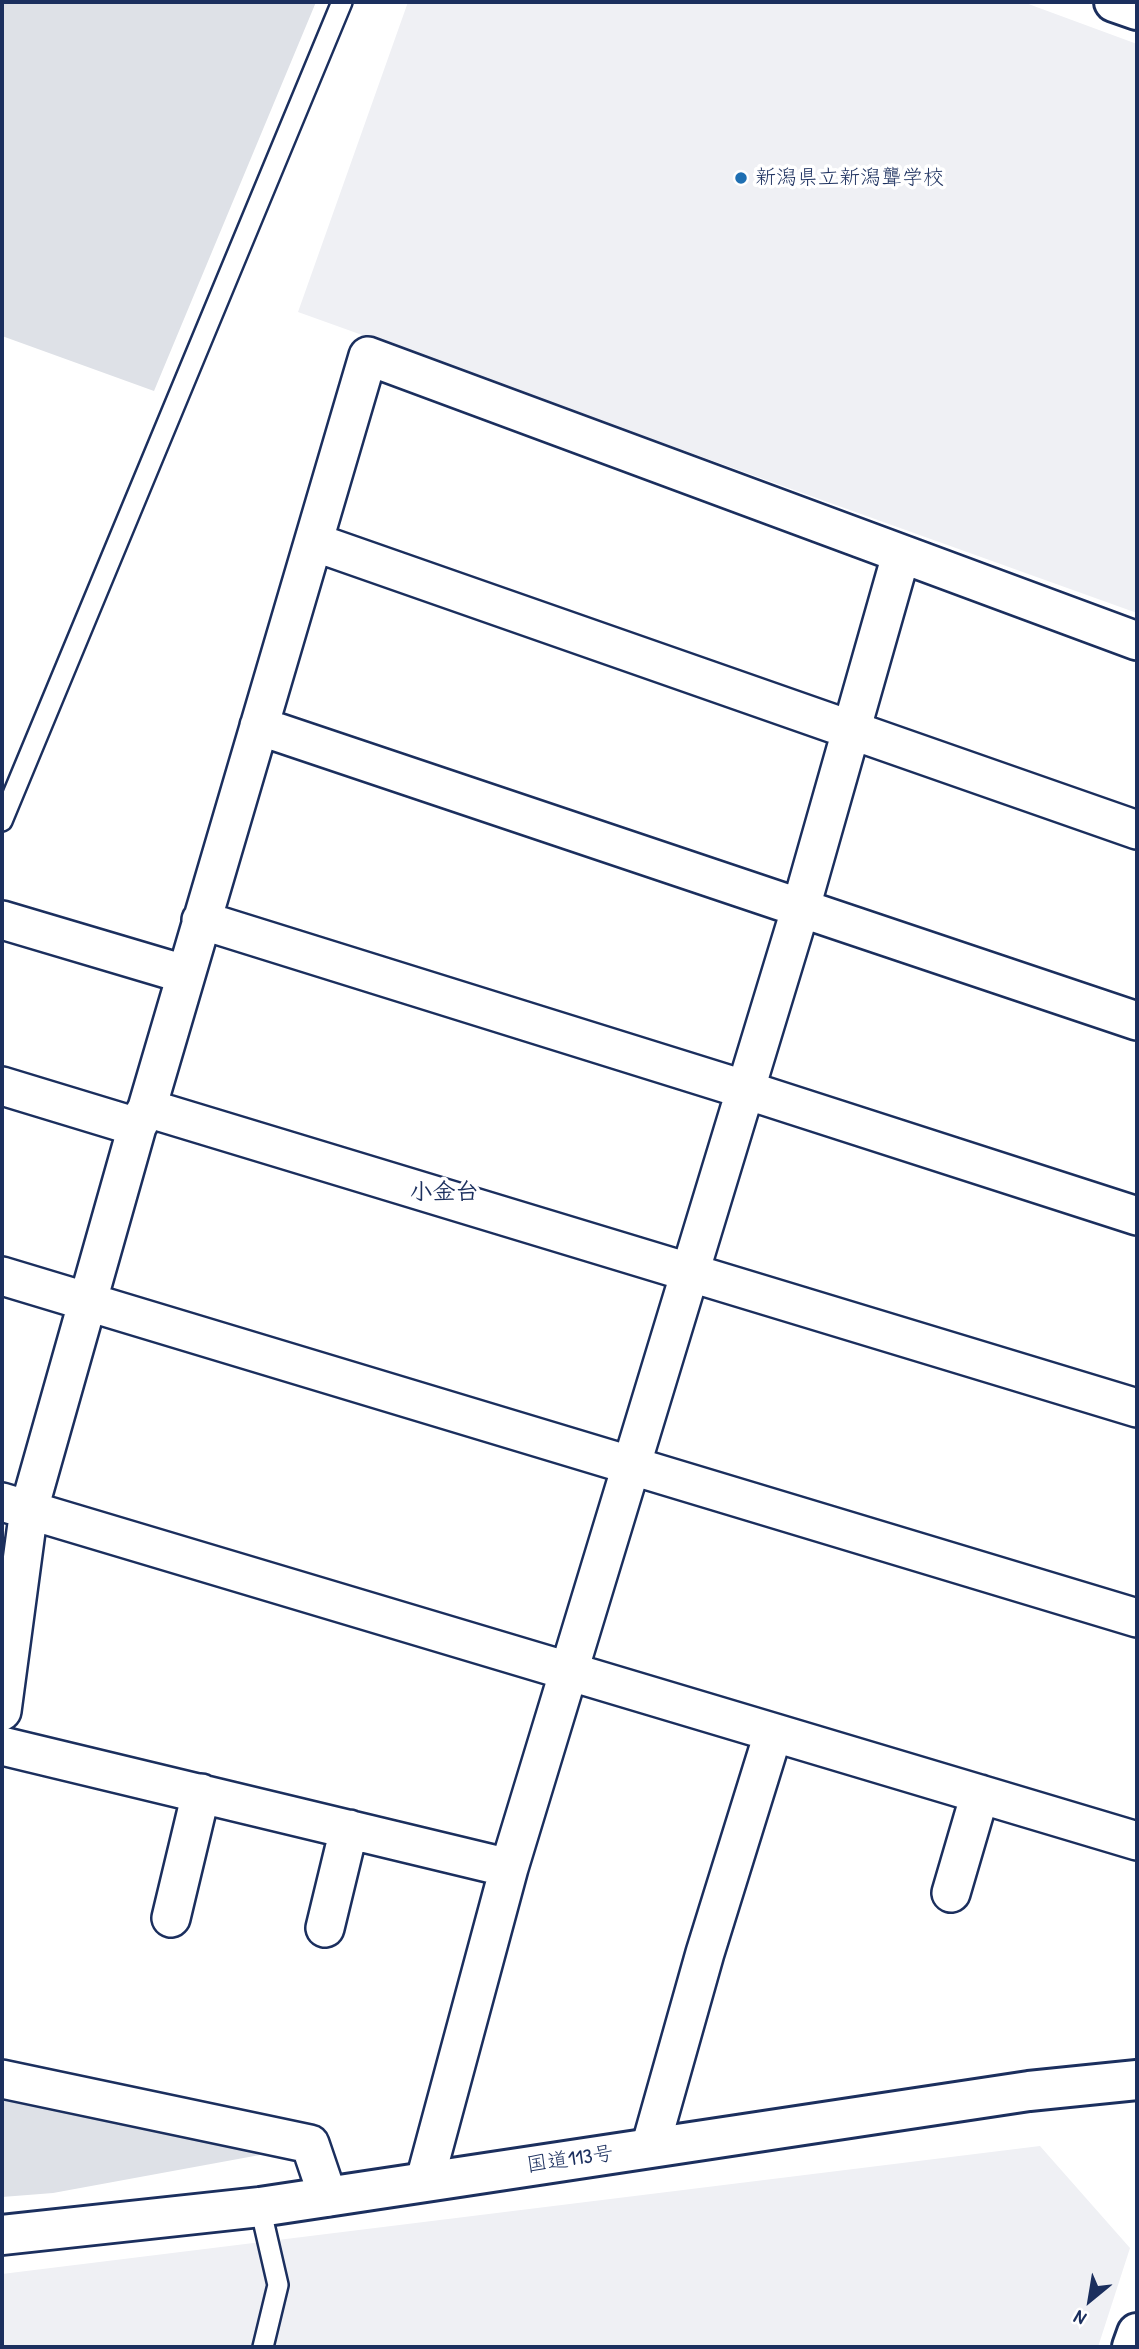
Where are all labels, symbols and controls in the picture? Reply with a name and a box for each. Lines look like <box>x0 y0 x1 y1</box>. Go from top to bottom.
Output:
place label: 新潟県立新潟聾学校 <box>755 165 944 191</box>
marker: 新潟県立新潟聾学校 <box>733 170 749 186</box>
district label: 小金台 <box>410 1179 478 1207</box>
street label: 国道113号 <box>525 2141 615 2179</box>
north arrow <box>1055 2265 1125 2335</box>
text: N <box>1069 2304 1090 2332</box>

